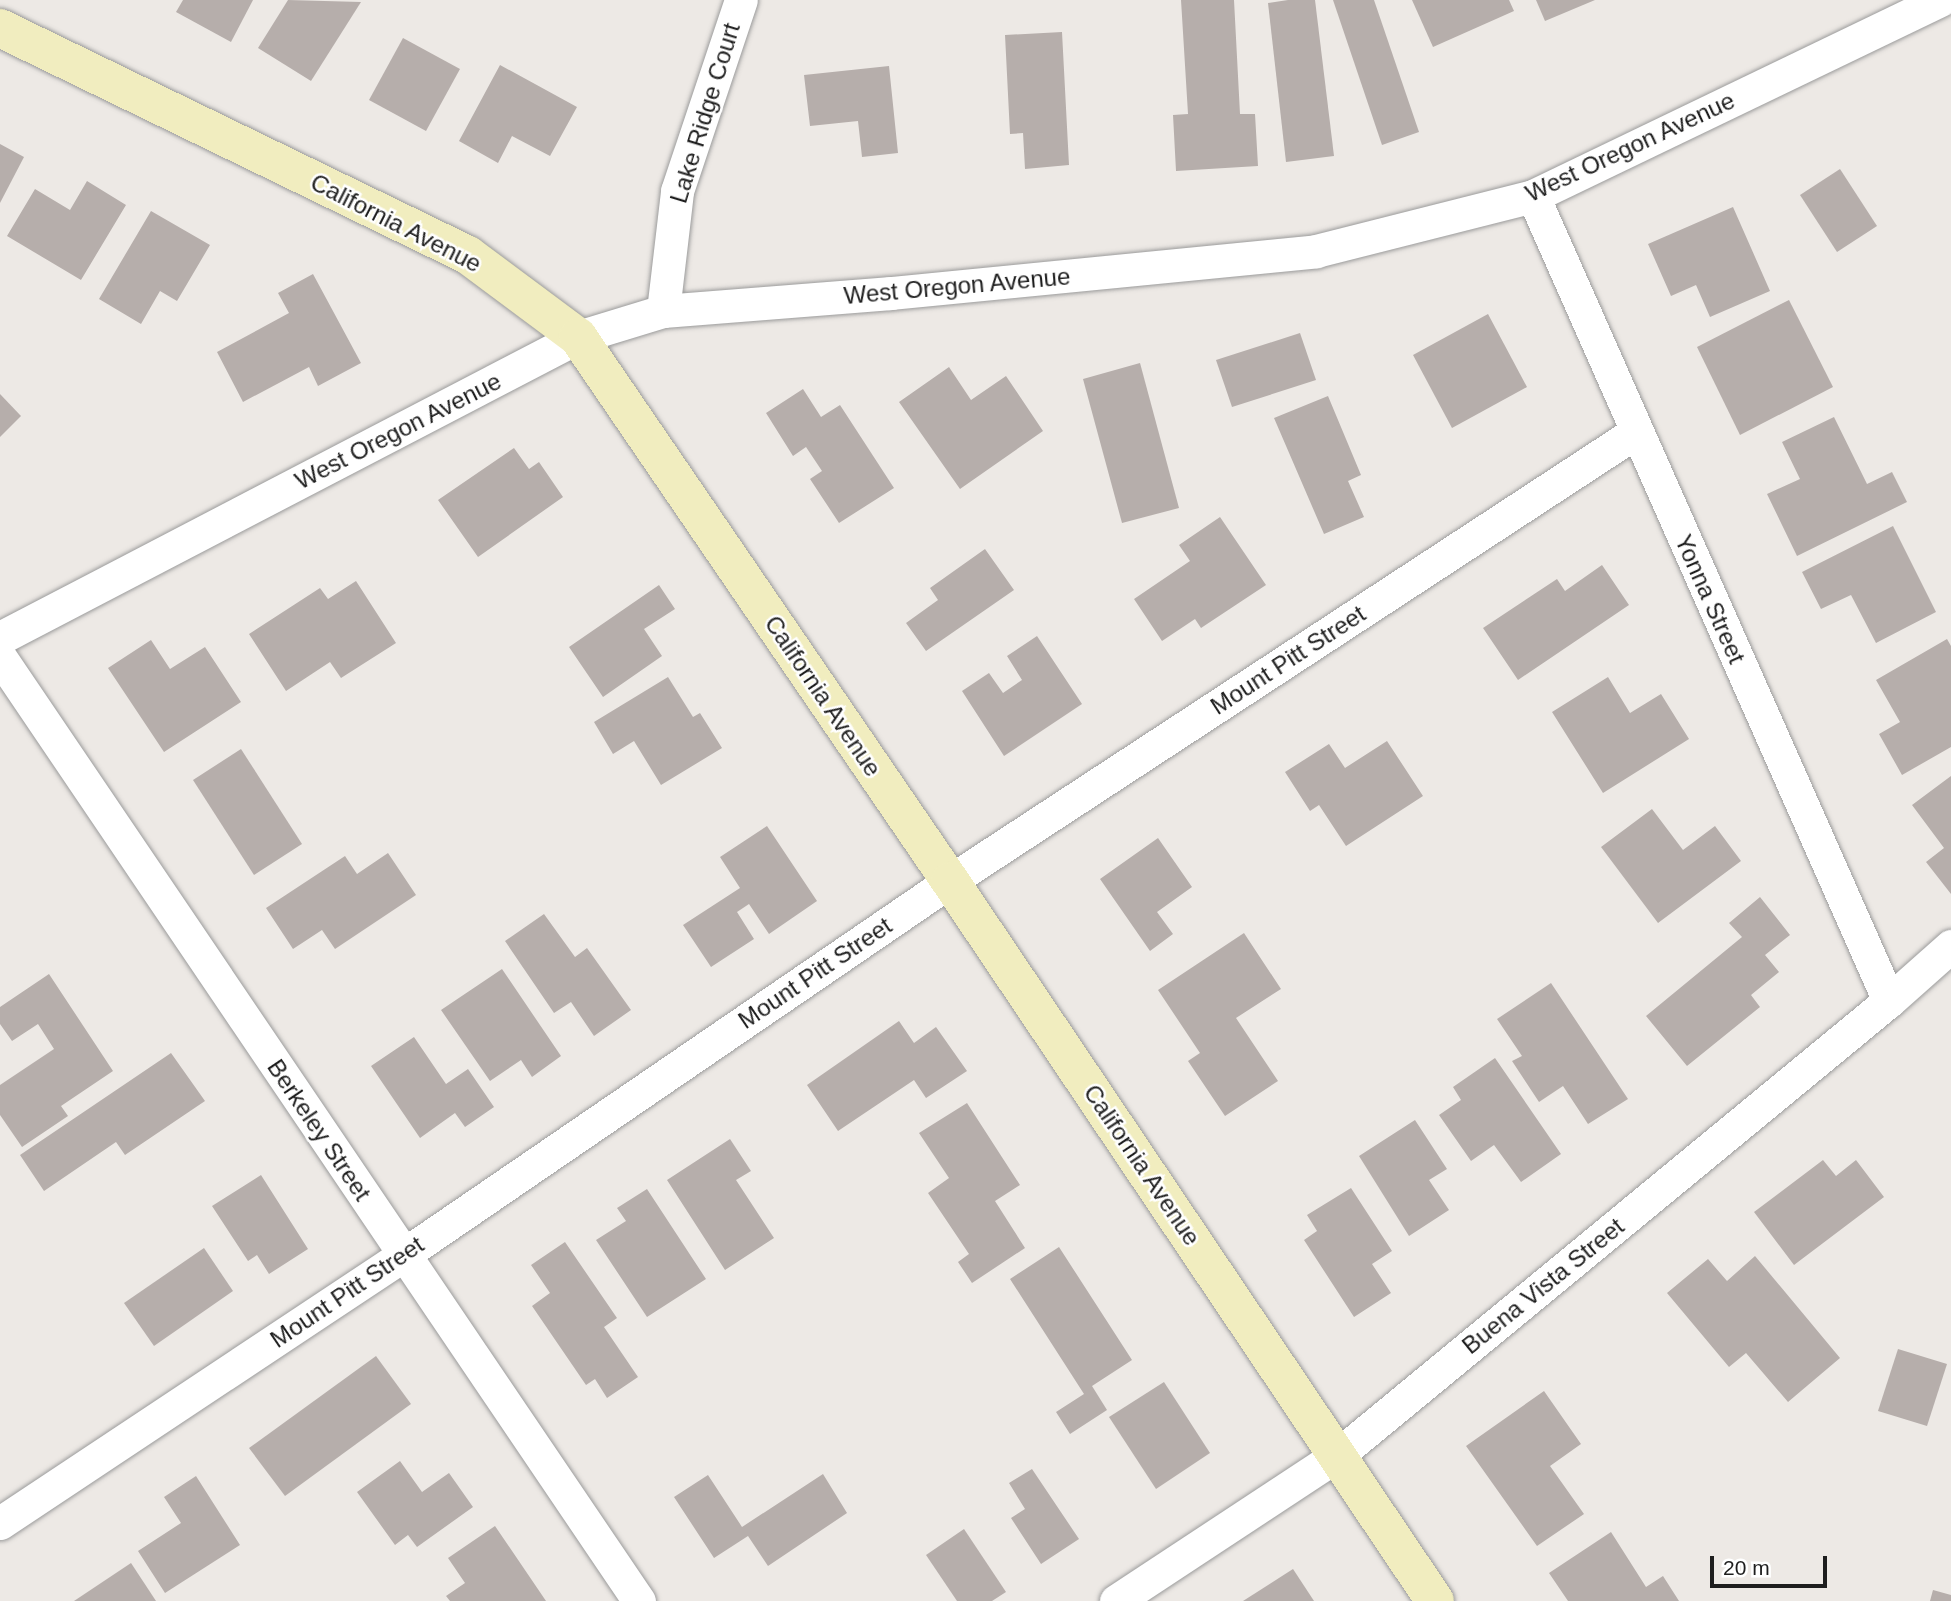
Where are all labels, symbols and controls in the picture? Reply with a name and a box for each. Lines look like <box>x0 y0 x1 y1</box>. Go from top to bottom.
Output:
street label: Lake Ridge Court <box>664 19 746 207</box>
street label: West Oregon Avenue <box>1520 86 1740 208</box>
street label: California Avenue <box>305 167 487 279</box>
street label: West Oregon Avenue <box>842 262 1072 310</box>
street label: West Oregon Avenue <box>290 366 506 496</box>
street label: Yonna Street <box>1669 530 1751 668</box>
street label: Mount Pitt Street <box>1205 599 1371 721</box>
street label: California Avenue <box>758 610 888 782</box>
street label: Mount Pitt Street <box>733 911 897 1035</box>
street label: Berkeley Street <box>261 1054 377 1206</box>
street label: California Avenue <box>1077 1079 1207 1251</box>
street label: Buena Vista Street <box>1456 1212 1630 1360</box>
street label: Mount Pitt Street <box>265 1230 429 1354</box>
scale bar <box>1713 1542 1830 1586</box>
text: 20 m <box>1723 1556 1770 1579</box>

